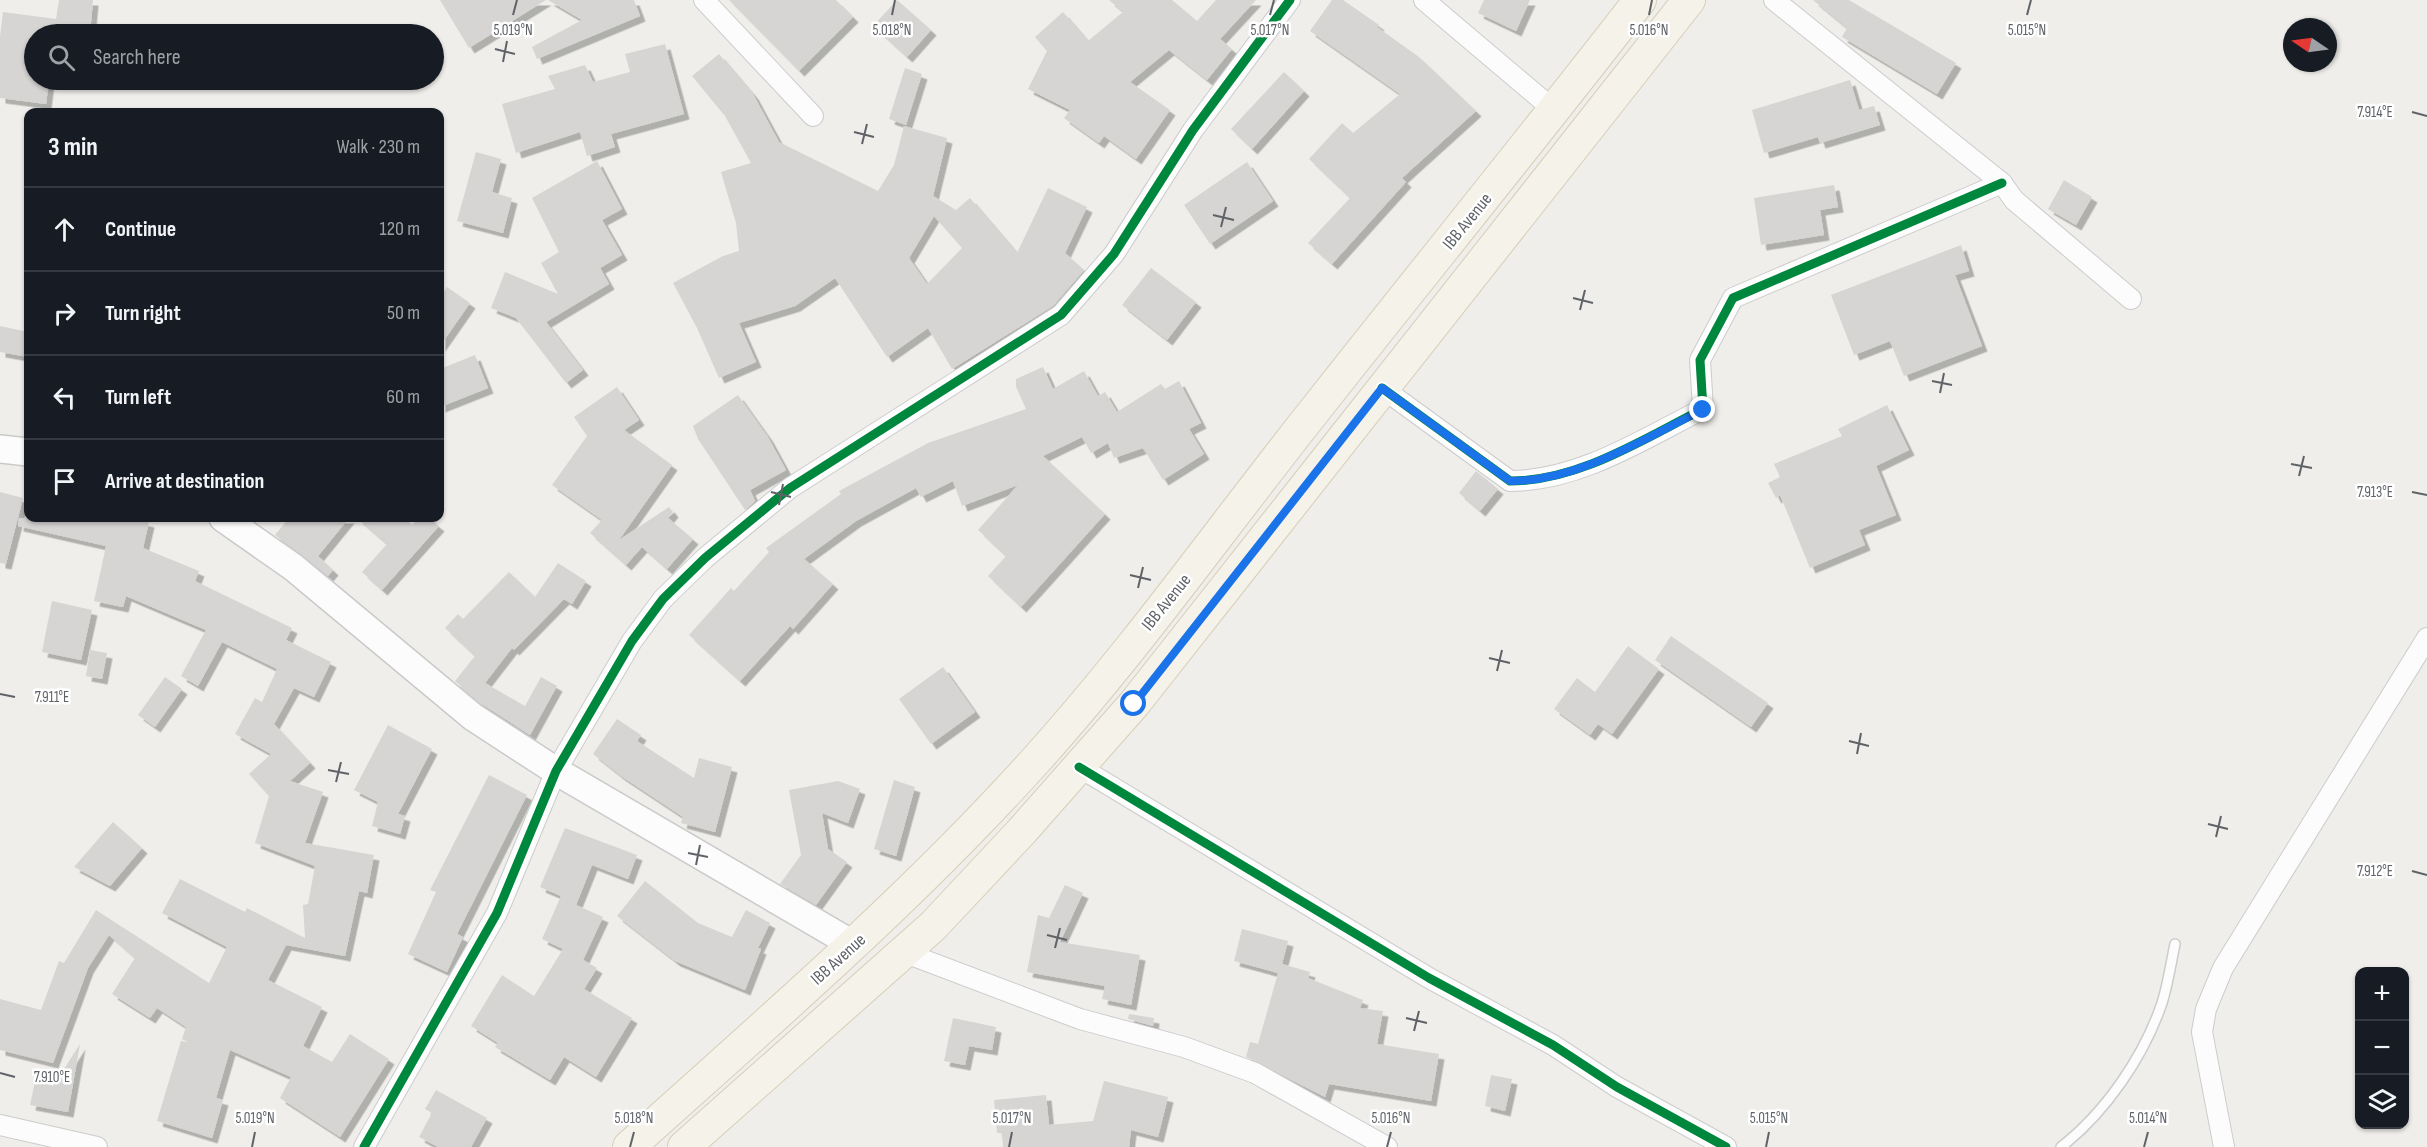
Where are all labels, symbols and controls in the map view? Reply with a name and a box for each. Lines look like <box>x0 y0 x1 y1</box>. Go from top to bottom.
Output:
north arrow <box>2283 18 2337 72</box>
text: 5.019°N <box>493 21 533 40</box>
text: 5.018°N <box>873 21 911 40</box>
text: 5.017°N <box>1251 21 1289 40</box>
text: 5.016°N <box>1630 21 1669 40</box>
text: 5.015°N <box>2008 21 2046 40</box>
search box <box>24 24 444 90</box>
icon: search <box>45 41 78 74</box>
text: Search here <box>93 44 180 71</box>
text: 7.914°E <box>2357 103 2393 122</box>
text: 3 min <box>48 132 98 163</box>
text: Walk · 230 m <box>337 135 420 159</box>
street label: IBB Avenue <box>1438 189 1496 254</box>
icon: ahead <box>48 213 81 246</box>
text: Continue <box>105 216 176 243</box>
text: 120 m <box>380 217 420 241</box>
icon: right <box>48 297 81 330</box>
text: Turn right <box>105 300 181 327</box>
text: 50 m <box>387 301 420 325</box>
icon: left <box>48 381 81 414</box>
text: Turn left <box>105 384 171 411</box>
text: 60 m <box>386 385 420 409</box>
route end <box>1689 396 1715 422</box>
icon: arrive <box>48 465 81 498</box>
text: Arrive at destination <box>105 468 264 495</box>
text: 7.913°E <box>2357 483 2393 502</box>
street label: IBB Avenue <box>1137 570 1195 635</box>
text: 7.911°E <box>35 688 69 707</box>
route start <box>1120 690 1146 716</box>
text: 7.912°E <box>2357 862 2393 881</box>
street label: IBB Avenue <box>807 929 870 989</box>
map controls <box>2355 967 2409 1129</box>
button: + <box>2355 967 2409 1021</box>
button: − <box>2355 1021 2409 1075</box>
text: 7.910°E <box>34 1068 70 1087</box>
button: layers <box>2355 1075 2409 1129</box>
text: 5.019°N <box>235 1109 275 1128</box>
text: 5.018°N <box>615 1109 653 1128</box>
text: 5.017°N <box>993 1109 1031 1128</box>
text: 5.016°N <box>1372 1109 1411 1128</box>
text: 5.015°N <box>1750 1109 1788 1128</box>
text: 5.014°N <box>2129 1109 2167 1128</box>

